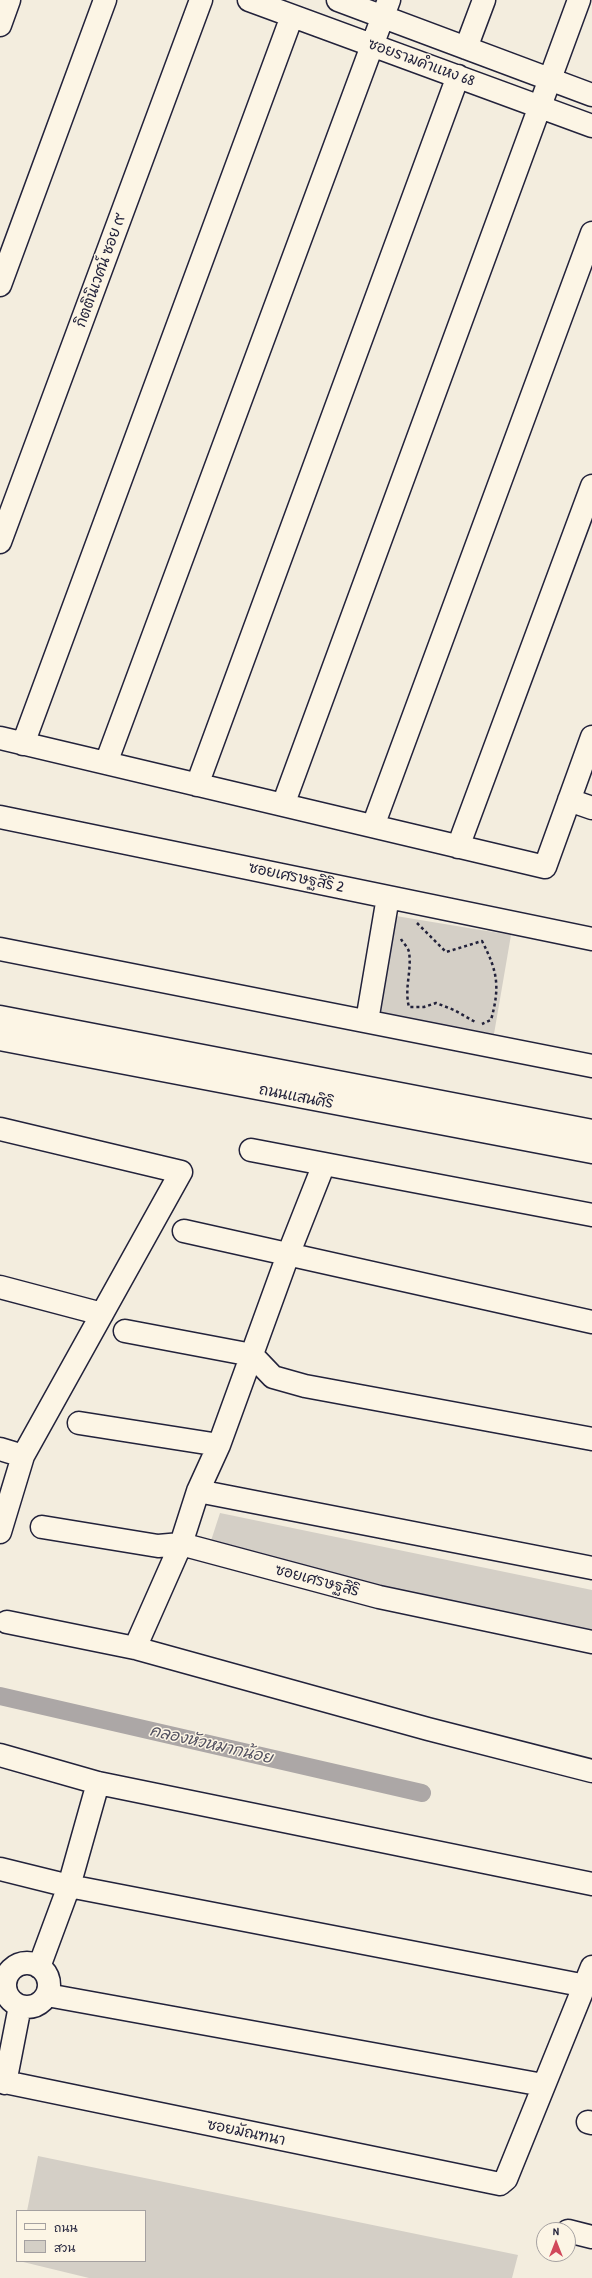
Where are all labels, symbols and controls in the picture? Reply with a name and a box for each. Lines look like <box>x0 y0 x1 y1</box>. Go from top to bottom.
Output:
street label: ซอยรามคำแหง 68 <box>365 35 477 91</box>
street label: กิตตินิเวศน์ ซอย ๙ <box>72 212 130 330</box>
street label: ซอยเศรษฐสิริ 2 <box>247 859 345 897</box>
street label: ถนนแสนศิริ <box>257 1081 335 1113</box>
street label: ซอยเศรษฐสิริ <box>273 1561 361 1601</box>
water label: คลองหัวหมากน้อย <box>148 1722 274 1768</box>
street label: ซอยมัณฑนา <box>205 2116 287 2150</box>
legend <box>16 2210 146 2262</box>
text: ถนน <box>54 2219 78 2236</box>
north arrow <box>536 2222 576 2262</box>
text: N <box>553 2224 559 2238</box>
text: สวน <box>54 2239 75 2256</box>

